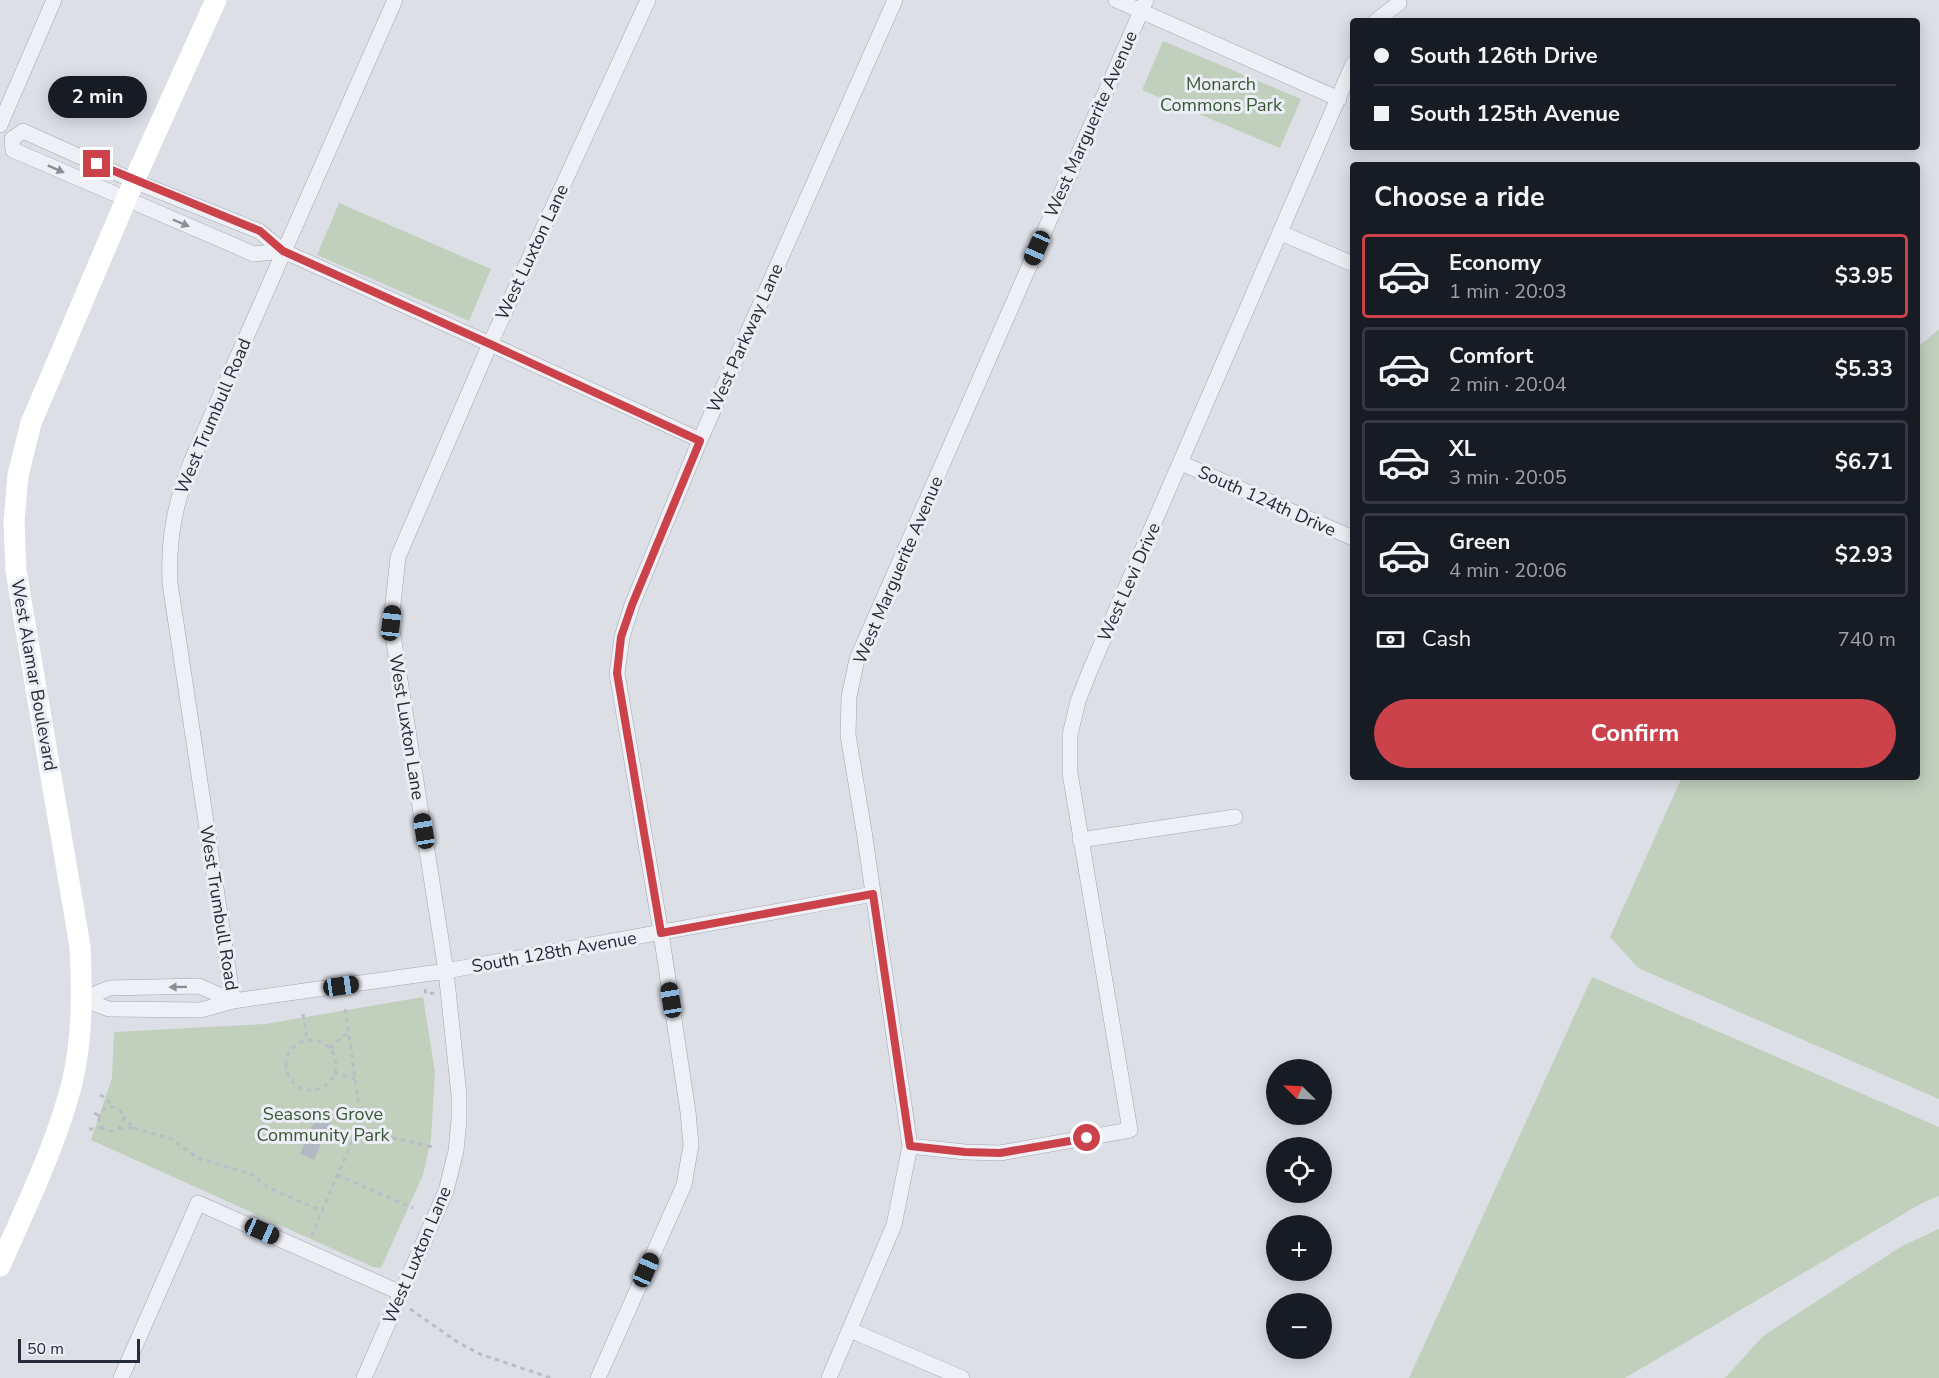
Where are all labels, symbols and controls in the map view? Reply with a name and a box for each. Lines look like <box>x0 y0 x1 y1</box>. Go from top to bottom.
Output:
street label: West Marguerite Avenue <box>1039 27 1143 221</box>
text: South 126th Drive <box>1410 41 1598 71</box>
park label: Monarch Commons Park <box>1160 72 1283 117</box>
callout: 2 min <box>48 77 146 119</box>
text: 2 min <box>72 83 123 110</box>
text: South 125th Avenue <box>1410 99 1620 129</box>
route end <box>83 150 110 177</box>
one-way arrow <box>48 164 66 174</box>
text: Choose a ride <box>1374 179 1545 216</box>
street label: West Luxton Lane <box>490 180 574 324</box>
one-way arrow <box>173 218 191 228</box>
car <box>1021 228 1053 268</box>
text: Economy <box>1449 248 1541 278</box>
icon: car <box>1377 249 1431 303</box>
street label: West Parkway Lane <box>701 260 789 416</box>
text: $3.95 <box>1835 261 1893 291</box>
text: 1 min · 20:03 <box>1449 278 1567 305</box>
street label: West Trumbull Road <box>169 334 257 498</box>
text: Comfort <box>1449 341 1533 371</box>
icon: car <box>1377 342 1431 396</box>
text: $5.33 <box>1835 354 1893 384</box>
text: 2 min · 20:04 <box>1449 371 1567 398</box>
text: XL <box>1449 434 1476 464</box>
icon: car <box>1377 435 1431 489</box>
text: $6.71 <box>1835 447 1893 477</box>
street label: South 124th Drive <box>1194 460 1340 542</box>
text: 3 min · 20:05 <box>1449 464 1567 491</box>
street label: West Marguerite Avenue <box>848 473 948 667</box>
street label: West Levi Drive <box>1092 519 1166 645</box>
text: Green <box>1449 527 1510 557</box>
icon: car <box>1377 528 1431 582</box>
text: $2.93 <box>1835 540 1893 570</box>
text: 4 min · 20:06 <box>1449 557 1567 584</box>
street label: West Alamar Boulevard <box>5 577 63 773</box>
car <box>380 604 402 642</box>
icon: cash <box>1374 623 1407 656</box>
text: Cash <box>1422 624 1471 654</box>
text: 740 m <box>1838 626 1896 653</box>
street label: West Luxton Lane <box>384 652 430 802</box>
button: Confirm <box>1374 699 1896 768</box>
car <box>412 812 436 850</box>
street label: West Trumbull Road <box>194 824 244 992</box>
street label: South 128th Avenue <box>470 926 638 978</box>
car <box>322 975 360 997</box>
car <box>659 981 683 1019</box>
one-way arrow <box>168 982 187 991</box>
north arrow <box>1266 1059 1332 1125</box>
map controls <box>1266 1059 1332 1359</box>
park label: Seasons Grove Community Park <box>256 1102 391 1147</box>
route start <box>1073 1124 1100 1151</box>
button: locate <box>1266 1137 1332 1203</box>
street label: West Luxton Lane <box>377 1183 457 1327</box>
car <box>242 1215 282 1247</box>
button: + <box>1266 1215 1332 1281</box>
car <box>630 1250 662 1290</box>
button: − <box>1266 1293 1332 1359</box>
scale bar <box>18 1336 140 1364</box>
text: 50 m <box>27 1338 64 1360</box>

